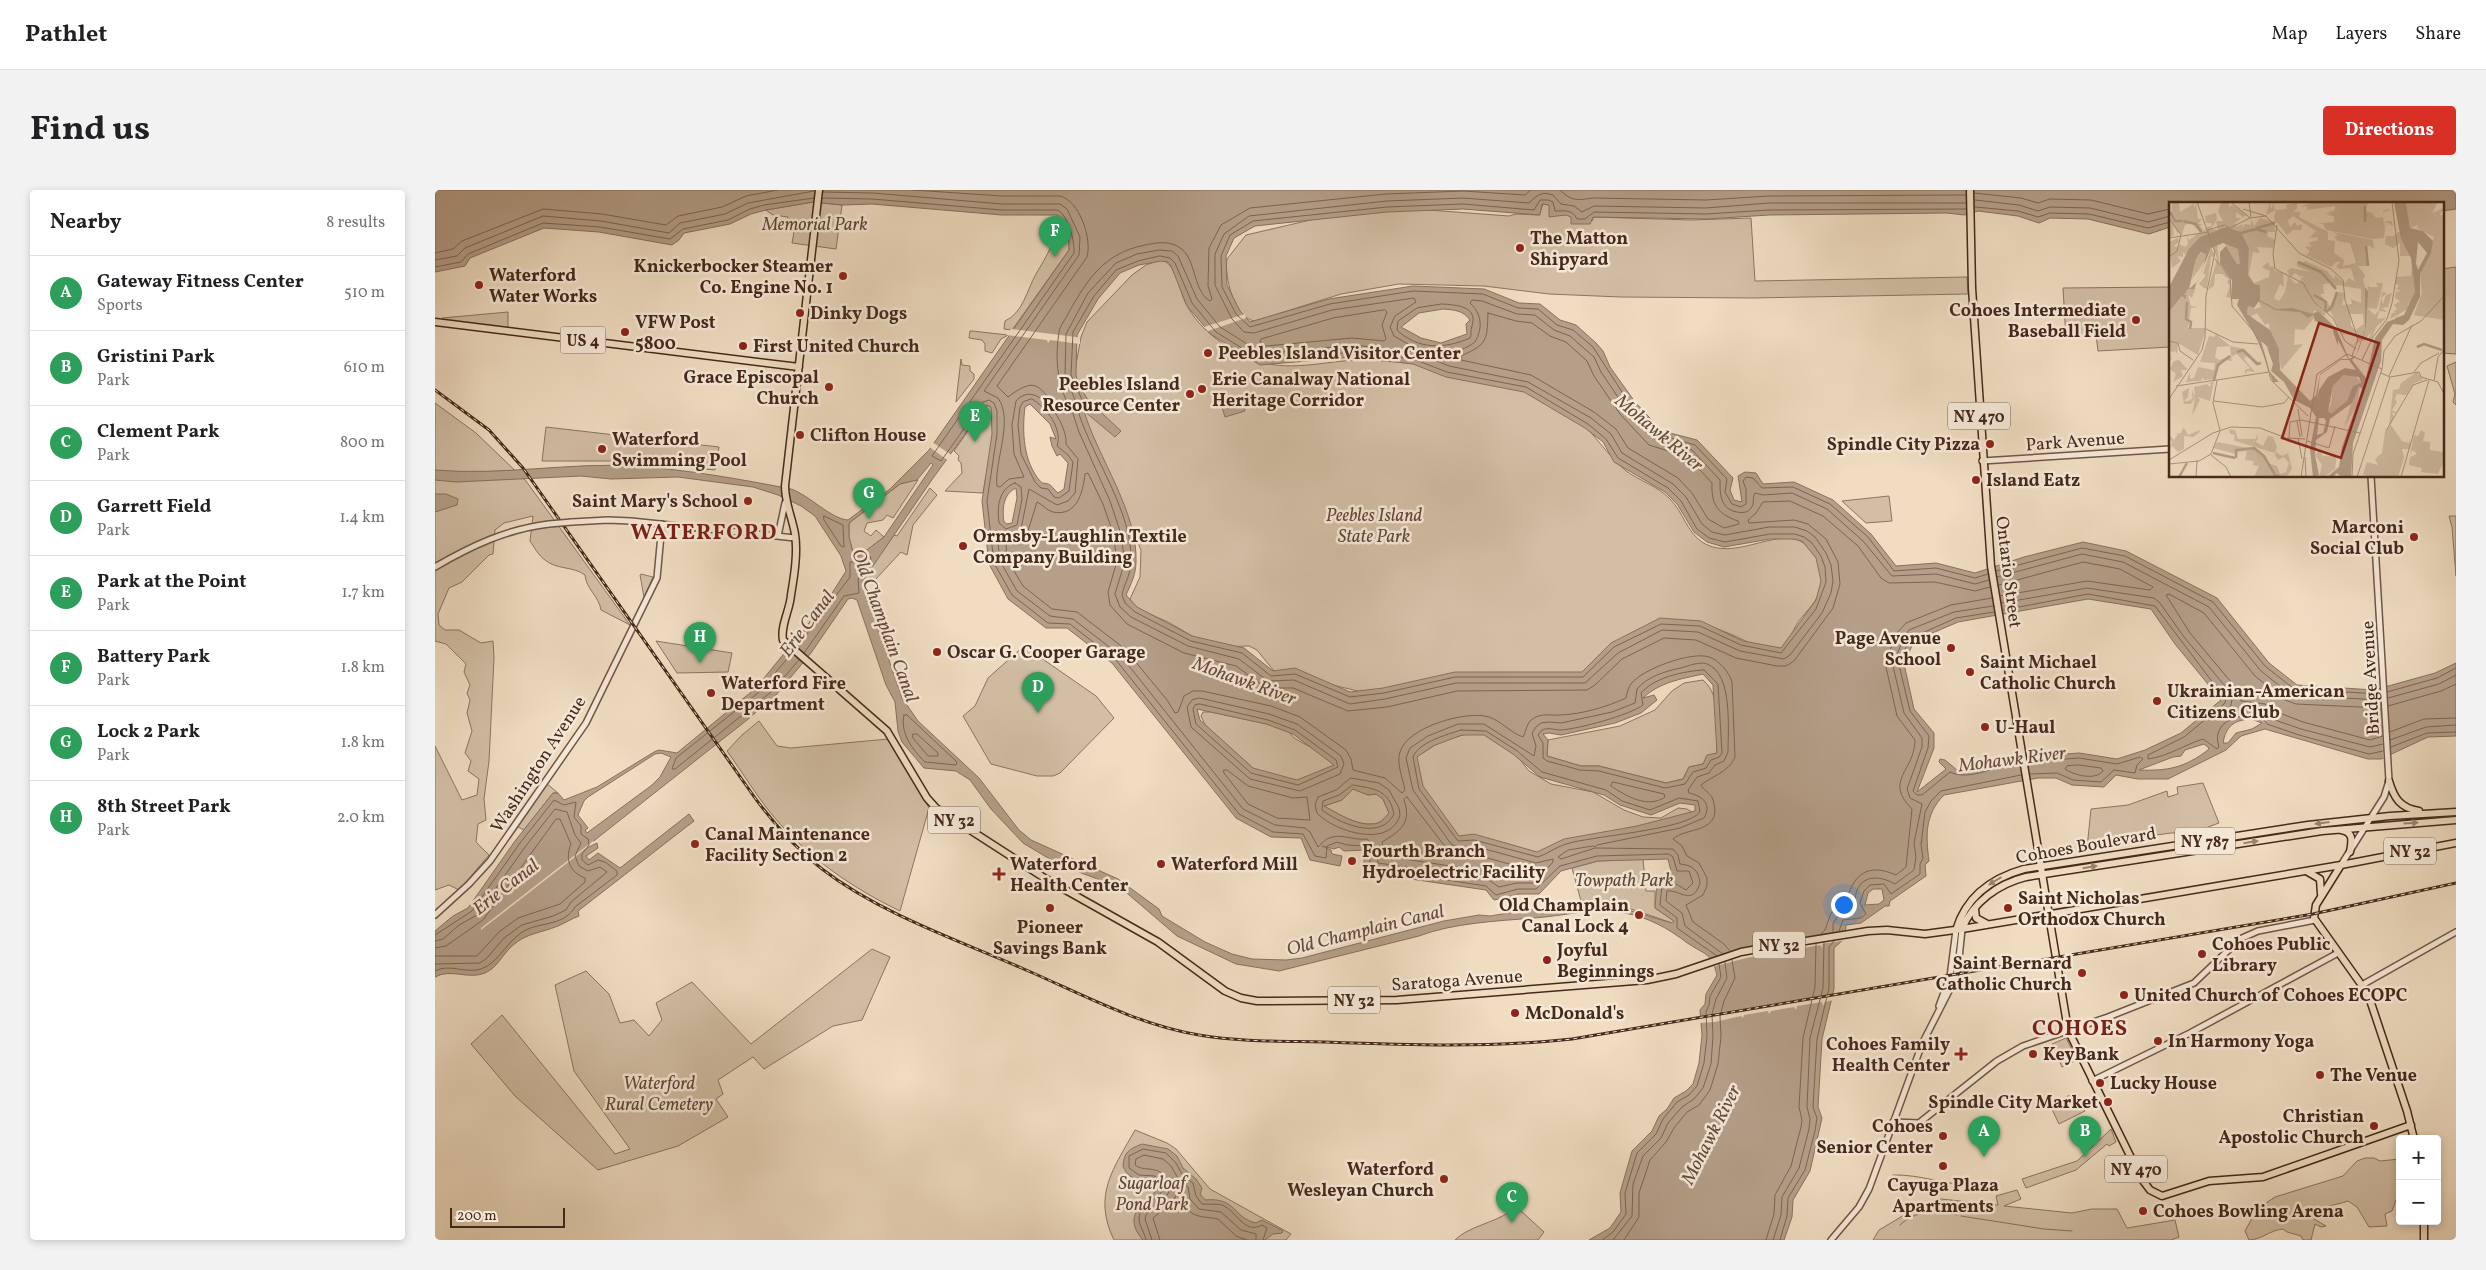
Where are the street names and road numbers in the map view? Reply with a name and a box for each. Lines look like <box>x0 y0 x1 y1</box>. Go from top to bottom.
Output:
road number: US 4 <box>561 326 605 354</box>
road number: NY 470 <box>1948 402 2010 430</box>
street label: Park Avenue <box>2025 427 2125 458</box>
street label: Ontario Street <box>1988 515 2027 630</box>
street label: Bridge Avenue <box>2356 620 2387 736</box>
street label: Washington Avenue <box>486 692 593 838</box>
road number: NY 32 <box>928 806 980 834</box>
street label: Cohoes Boulevard <box>2014 822 2158 871</box>
road number: NY 787 <box>2175 827 2235 854</box>
road number: NY 32 <box>2384 838 2436 864</box>
road number: NY 32 <box>1753 932 1805 958</box>
street label: Saratoga Avenue <box>1391 964 1524 999</box>
road number: NY 32 <box>1328 986 1380 1014</box>
road number: NY 470 <box>2105 1156 2167 1182</box>

